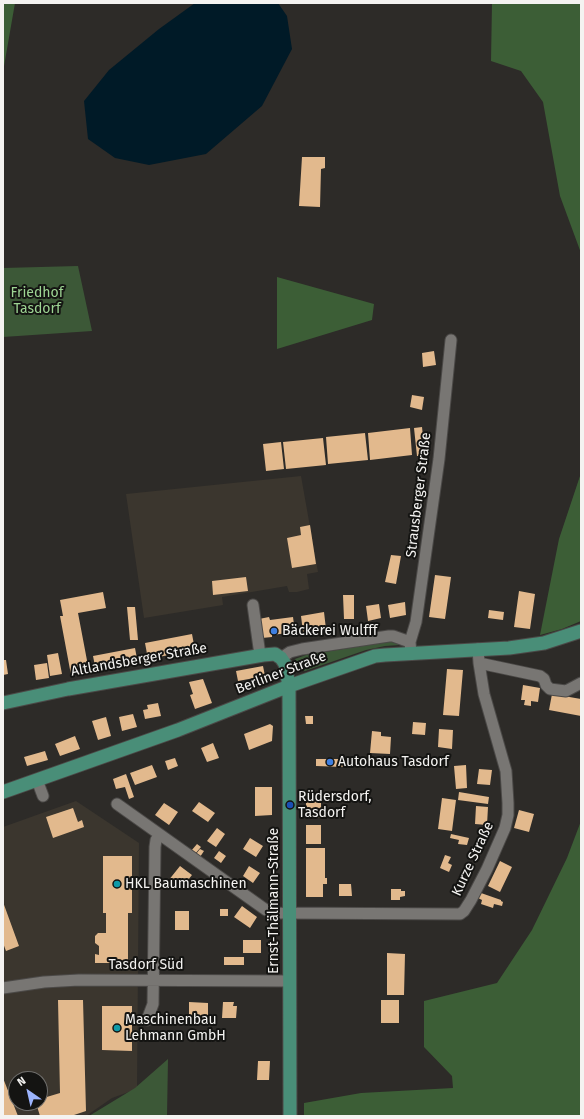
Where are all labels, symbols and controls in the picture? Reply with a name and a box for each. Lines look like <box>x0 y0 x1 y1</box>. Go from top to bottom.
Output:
park label: Friedhof Tasdorf <box>11 285 63 318</box>
street label: Strausberger Straße <box>403 431 435 559</box>
place label: Bäckerei Wulfff <box>282 623 378 639</box>
marker: Bäckerei Wulfff <box>269 626 279 636</box>
street label: Altlandsberger Straße <box>70 640 208 680</box>
street label: Berliner Straße <box>233 648 329 698</box>
place label: Autohaus Tasdorf <box>338 754 449 770</box>
marker: Autohaus Tasdorf <box>325 757 335 767</box>
place label: Rüdersdorf, Tasdorf <box>298 789 372 822</box>
marker: Rüdersdorf, Tasdorf <box>285 800 295 810</box>
street label: Kurze Straße <box>448 819 498 899</box>
street label: Ernst-Thälmann-Straße <box>266 828 282 974</box>
place label: HKL Baumaschinen <box>125 876 247 892</box>
marker: HKL Baumaschinen <box>112 879 122 889</box>
street label: Tasdorf Süd <box>108 957 184 973</box>
place label: Maschinenbau Lehmann GmbH <box>125 1012 226 1044</box>
marker: Maschinenbau Lehmann GmbH <box>112 1023 122 1033</box>
north arrow <box>8 1071 48 1111</box>
text: N <box>15 1074 28 1089</box>

